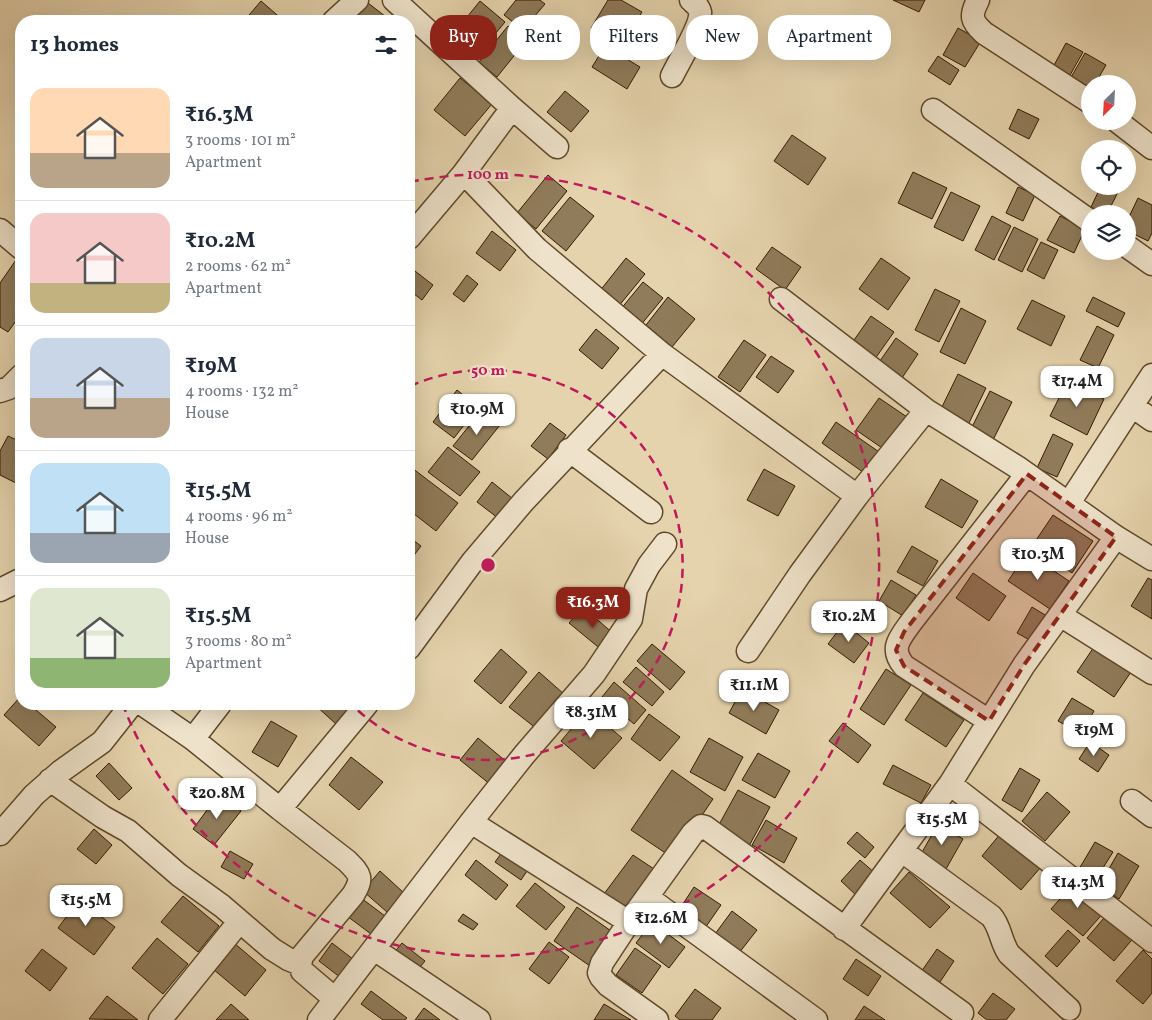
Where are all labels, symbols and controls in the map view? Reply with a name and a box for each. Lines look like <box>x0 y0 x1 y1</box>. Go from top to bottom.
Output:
chip: Buy <box>430 15 497 60</box>
chip: Rent <box>507 15 580 60</box>
chip: Filters <box>590 15 676 60</box>
chip: New <box>686 15 758 60</box>
chip: Apartment <box>768 15 891 60</box>
text: 13 homes <box>30 31 119 60</box>
icon: filters <box>372 31 400 59</box>
north arrow <box>1081 75 1136 130</box>
map controls <box>1081 75 1136 260</box>
text: ₹16.3M <box>185 101 253 130</box>
icon: home <box>70 108 130 168</box>
text: 3 rooms · 101 m² <box>185 130 296 152</box>
button: locate <box>1081 140 1136 195</box>
text: Apartment <box>185 152 262 174</box>
text: 100 m <box>467 165 510 186</box>
button: layers <box>1081 205 1136 260</box>
text: ₹10.2M <box>185 227 255 256</box>
icon: home <box>70 233 130 293</box>
text: 2 rooms · 62 m² <box>185 256 291 278</box>
text: Apartment <box>185 278 262 300</box>
text: ₹19M <box>185 352 237 381</box>
icon: home <box>70 358 130 418</box>
text: 50 m <box>471 361 505 382</box>
pin: ₹17.4M <box>1036 366 1118 408</box>
text: ₹17.4M <box>1051 371 1103 393</box>
text: 4 rooms · 132 m² <box>185 381 298 403</box>
pin: ₹10.9M <box>436 394 518 436</box>
text: ₹10.9M <box>450 399 504 421</box>
text: House <box>185 403 229 425</box>
text: ₹15.5M <box>185 477 251 506</box>
icon: home <box>70 483 130 543</box>
text: 4 rooms · 96 m² <box>185 506 292 528</box>
text: House <box>185 528 229 550</box>
pin: ₹10.3M <box>997 538 1079 581</box>
text: ₹10.3M <box>1011 544 1065 566</box>
centre of rings <box>479 556 497 574</box>
pin: ₹16.3M <box>552 586 634 629</box>
text: ₹16.3M <box>567 592 619 614</box>
pin: ₹10.2M <box>808 600 890 643</box>
text: ₹15.5M <box>185 602 251 631</box>
text: ₹10.2M <box>822 606 876 628</box>
icon: home <box>70 608 130 668</box>
text: 3 rooms · 80 m² <box>185 631 292 653</box>
text: Apartment <box>185 653 262 675</box>
pin: ₹11.1M <box>713 670 795 712</box>
text: ₹11.1M <box>730 675 778 697</box>
pin: ₹8.31M <box>550 696 632 739</box>
text: ₹8.31M <box>565 702 617 724</box>
pin: ₹19M <box>1064 714 1124 757</box>
text: ₹19M <box>1074 720 1114 742</box>
pin: ₹20.8M <box>176 778 258 820</box>
text: ₹20.8M <box>189 783 245 805</box>
pin: ₹15.5M <box>901 804 983 846</box>
text: ₹15.5M <box>917 809 967 831</box>
pin: ₹14.3M <box>1037 866 1119 909</box>
text: ₹14.3M <box>1052 872 1104 894</box>
pin: ₹15.5M <box>45 884 127 927</box>
text: ₹15.5M <box>61 890 111 912</box>
pin: ₹12.6M <box>620 902 702 945</box>
text: ₹12.6M <box>635 908 687 930</box>

